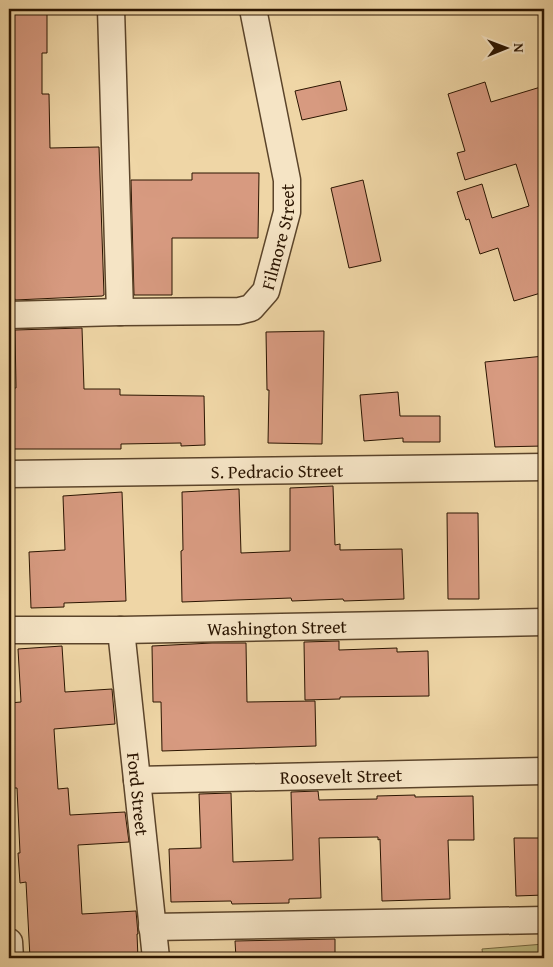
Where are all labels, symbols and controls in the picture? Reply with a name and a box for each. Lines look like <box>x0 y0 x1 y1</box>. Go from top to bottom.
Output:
north arrow <box>480 22 530 72</box>
text: N <box>509 43 529 53</box>
street label: Filmore Street <box>253 183 301 293</box>
street label: S. Pedracio Street <box>211 456 344 485</box>
street label: Washington Street <box>207 612 348 642</box>
street label: Ford Street <box>121 751 156 838</box>
street label: Roosevelt Street <box>280 761 403 790</box>

